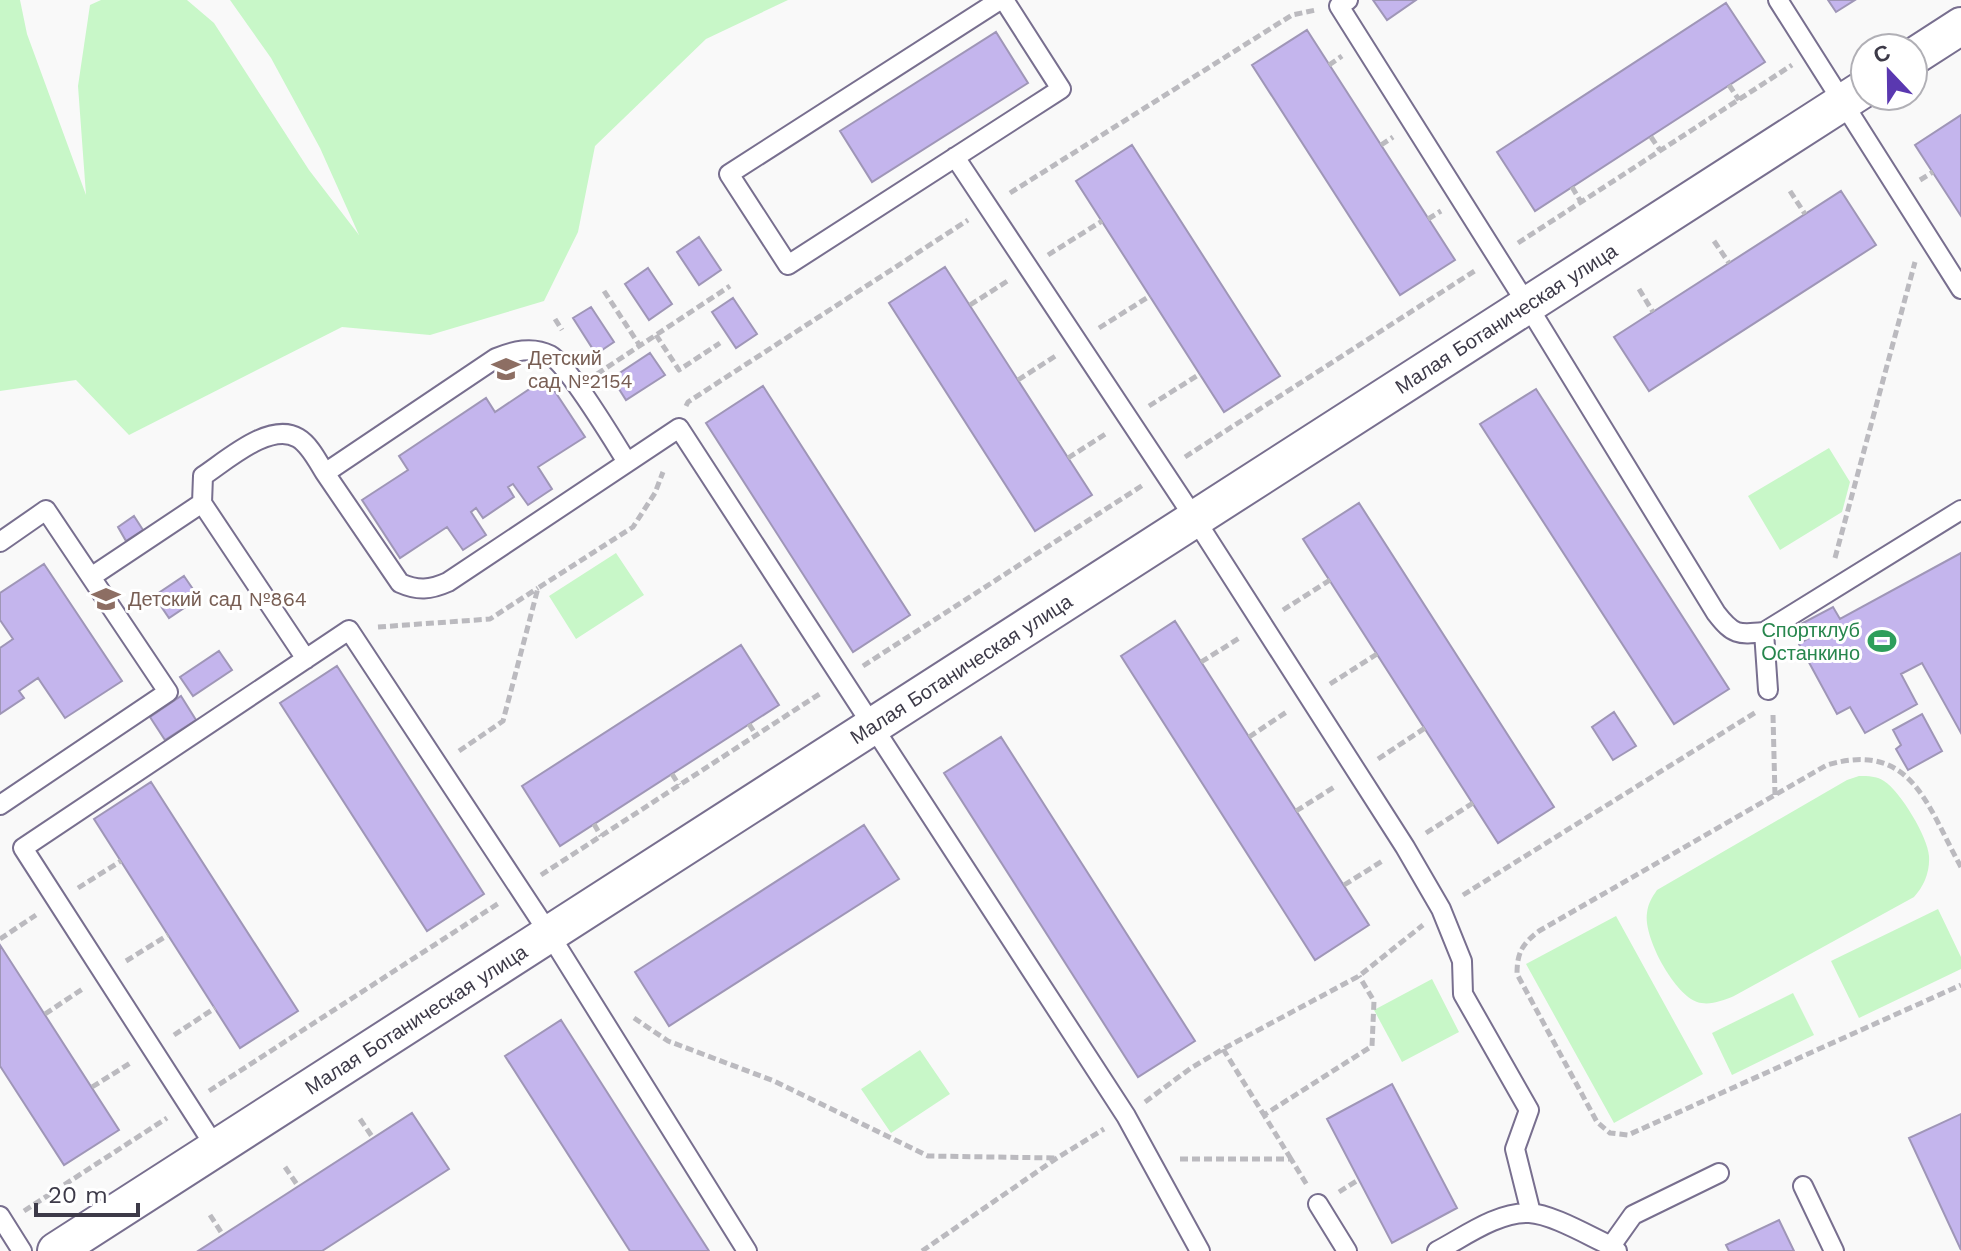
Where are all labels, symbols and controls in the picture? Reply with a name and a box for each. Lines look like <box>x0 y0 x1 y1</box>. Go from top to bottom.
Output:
north arrow <box>1849 32 1929 112</box>
text: С <box>1870 39 1894 68</box>
street label: Малая Ботаническая улица <box>1391 238 1622 399</box>
place label: Детский сад №2154 <box>528 346 633 393</box>
school or university icon: Детский сад №2154 <box>491 354 521 384</box>
school or university icon: Детский сад №864 <box>91 584 121 614</box>
place label: Детский сад №864 <box>128 587 307 611</box>
street label: Малая Ботаническая улица <box>846 588 1077 749</box>
place label: Спортклуб Останкино <box>1761 618 1860 665</box>
sports icon: Спортклуб Останкино <box>1867 626 1897 656</box>
street label: Малая Ботаническая улица <box>301 939 532 1100</box>
scale bar <box>36 1167 138 1217</box>
text: 20 m <box>48 1181 108 1209</box>

